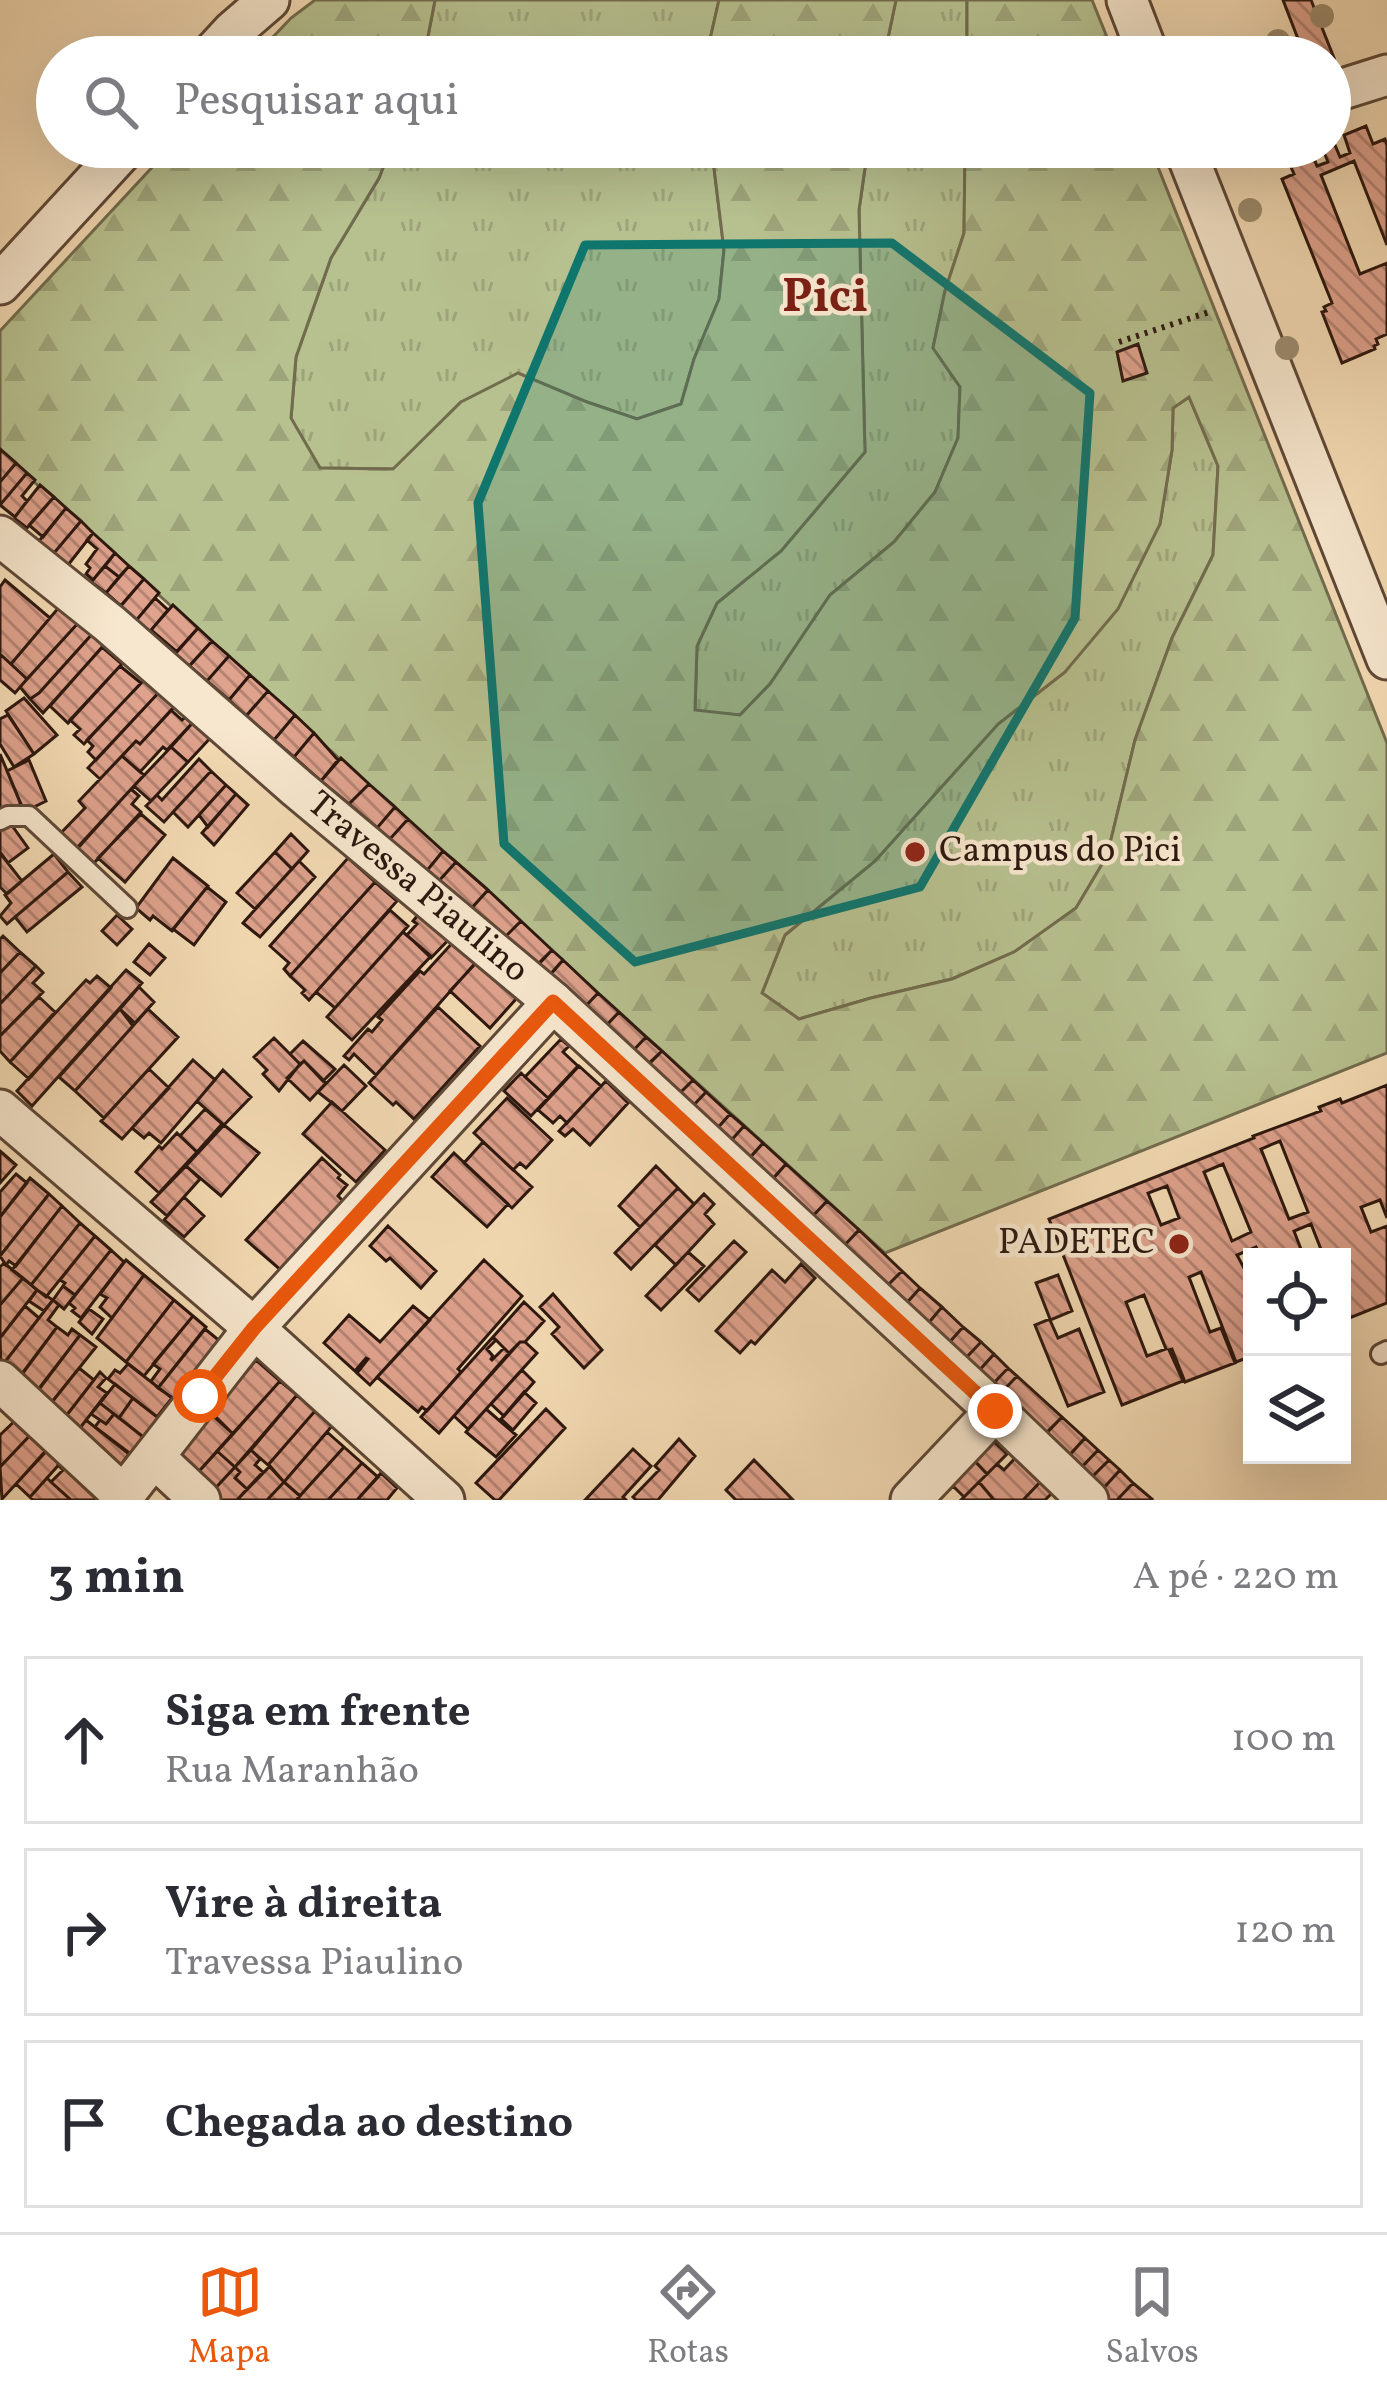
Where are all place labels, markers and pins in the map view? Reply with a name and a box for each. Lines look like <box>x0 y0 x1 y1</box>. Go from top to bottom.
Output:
place label: Campus do Pici <box>939 827 1181 877</box>
marker: Campus do Pici <box>902 839 928 865</box>
place label: PADETEC <box>998 1219 1155 1269</box>
marker: PADETEC <box>1166 1231 1192 1257</box>

